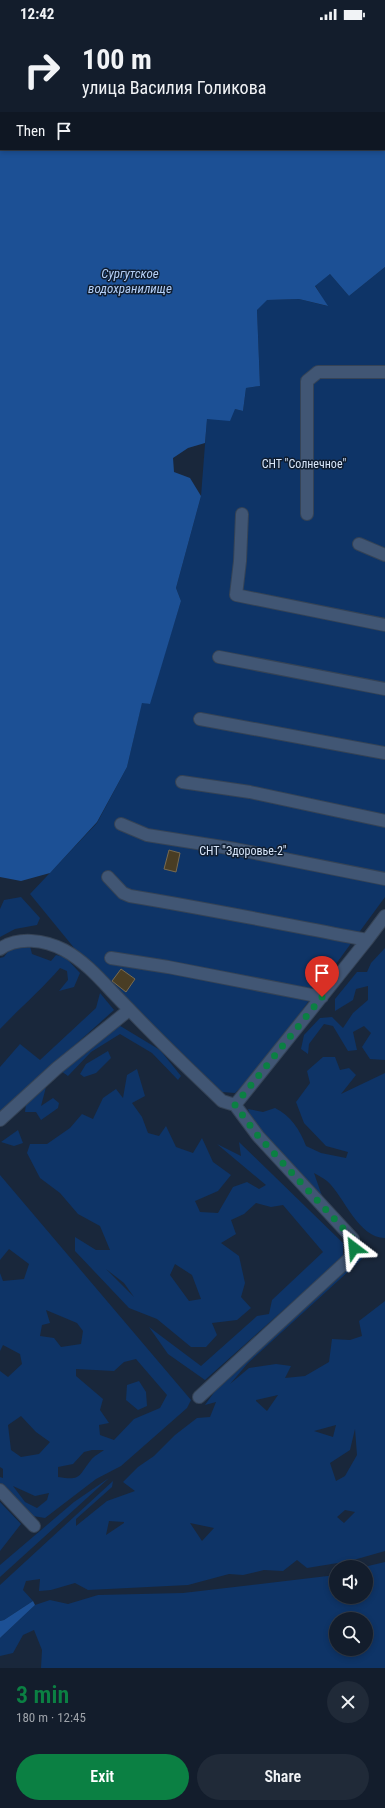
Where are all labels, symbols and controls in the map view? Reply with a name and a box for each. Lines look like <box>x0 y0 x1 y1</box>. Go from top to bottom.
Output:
text: 12:42 <box>20 5 54 23</box>
text: 100 m <box>82 43 152 76</box>
icon: right <box>16 44 68 96</box>
text: улица Василия Голикова <box>82 77 266 98</box>
icon: arrive <box>53 120 75 142</box>
text: Then <box>16 122 45 140</box>
water label: Сургутское водохранилище <box>88 266 172 296</box>
park label: СНТ "Солнечное" <box>262 457 346 471</box>
park label: СНТ "Здоровье-2" <box>199 844 287 858</box>
pin <box>305 956 339 997</box>
icon: arrive <box>311 962 333 984</box>
position arrow <box>333 1227 375 1269</box>
map controls <box>329 1560 373 1656</box>
button: sound <box>329 1560 373 1604</box>
button: search <box>329 1612 373 1656</box>
text: 3 min <box>16 1681 69 1709</box>
button: close <box>327 1681 369 1723</box>
text: 180 m · 12:45 <box>16 1710 86 1725</box>
button: Exit <box>16 1754 189 1800</box>
button: Share <box>197 1754 369 1800</box>

